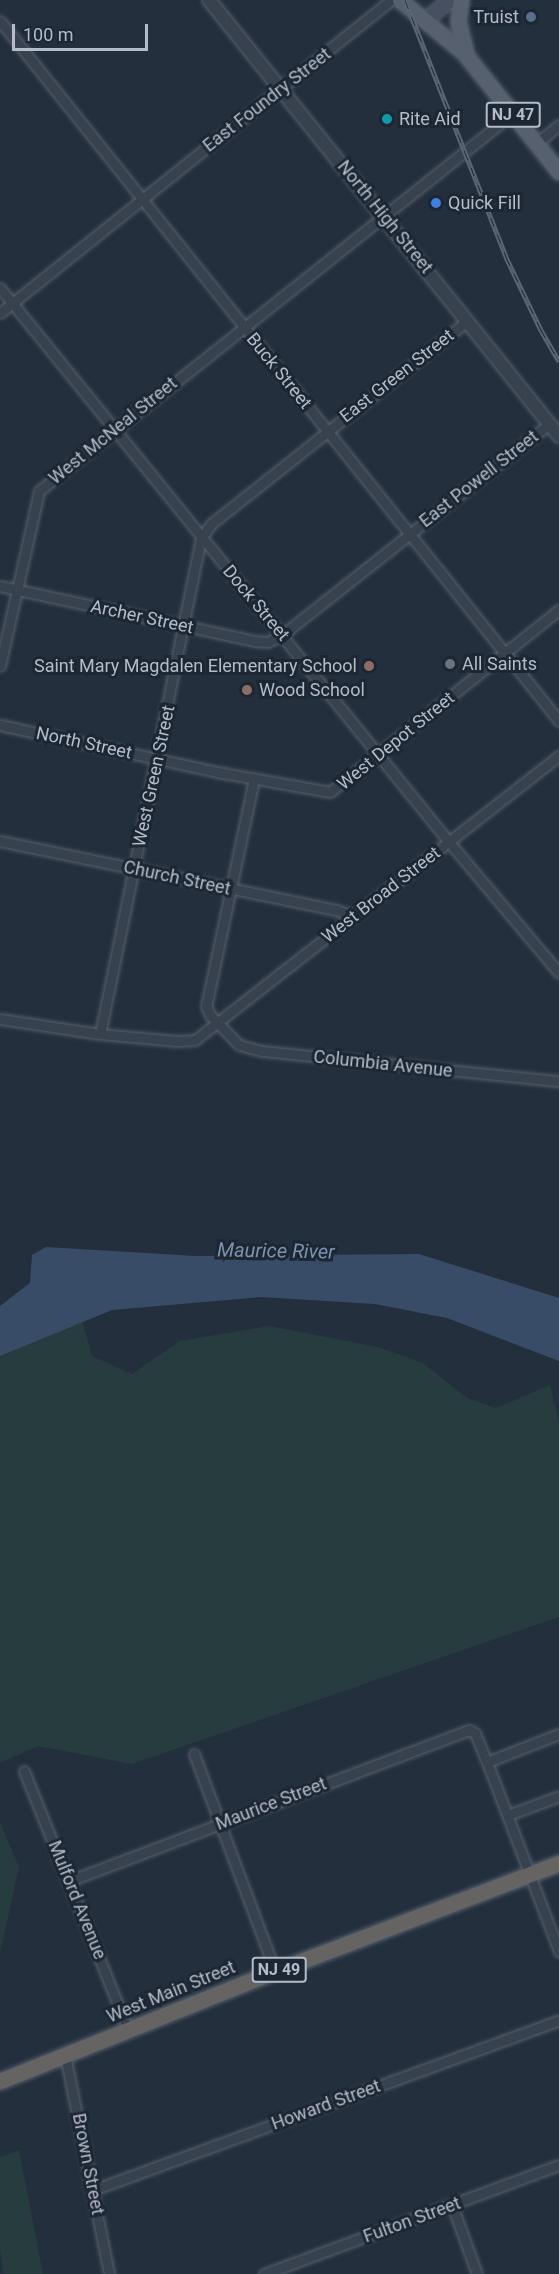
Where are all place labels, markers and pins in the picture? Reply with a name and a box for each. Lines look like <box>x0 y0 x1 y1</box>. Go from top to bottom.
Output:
place label: Truist <box>473 6 519 28</box>
marker: Truist <box>524 10 538 24</box>
place label: Rite Aid <box>399 108 461 130</box>
marker: Rite Aid <box>380 112 394 126</box>
place label: Quick Fill <box>448 192 521 214</box>
marker: Quick Fill <box>429 196 443 210</box>
place label: All Saints <box>462 653 537 675</box>
place label: Saint Mary Magdalen Elementary School <box>34 655 357 677</box>
marker: All Saints <box>443 657 457 671</box>
marker: Saint Mary Magdalen Elementary School <box>362 659 376 673</box>
place label: Wood School <box>259 679 365 701</box>
marker: Wood School <box>240 683 254 697</box>

